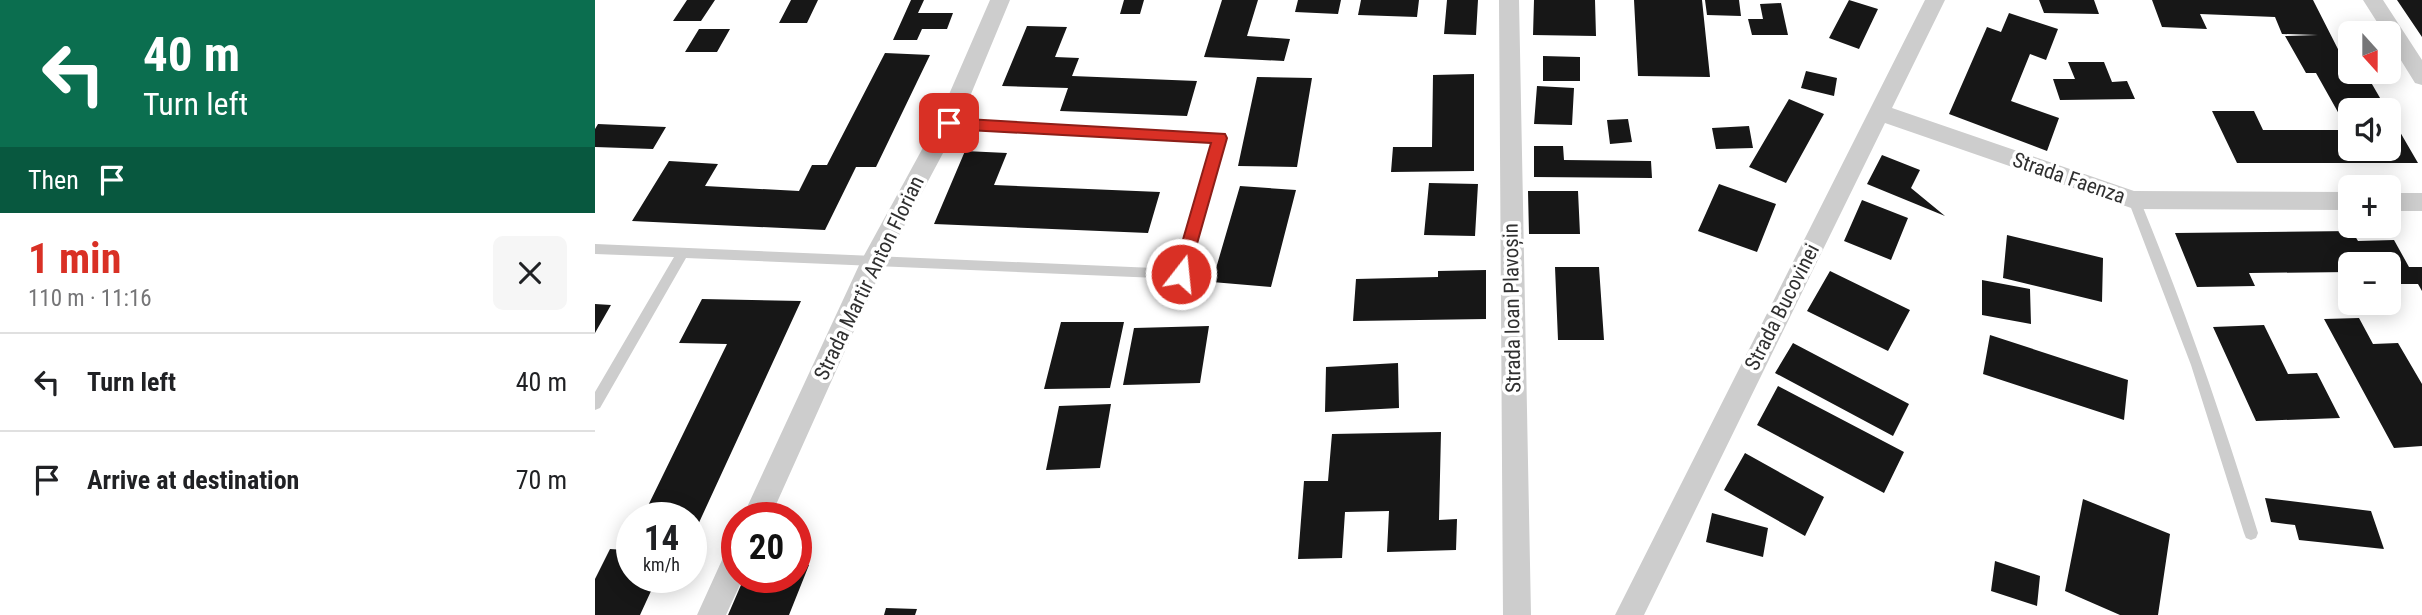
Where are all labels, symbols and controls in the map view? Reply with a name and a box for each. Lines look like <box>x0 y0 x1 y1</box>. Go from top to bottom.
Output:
north arrow <box>2338 21 2401 84</box>
map controls <box>2338 21 2401 315</box>
text: 40 m <box>143 26 240 83</box>
icon: left <box>28 28 119 119</box>
text: Turn left <box>143 85 248 123</box>
pin <box>919 93 979 153</box>
button: sound <box>2338 98 2401 161</box>
icon: arrive <box>930 104 968 142</box>
street label: Strada Faenza <box>2010 148 2128 208</box>
icon: arrive <box>93 161 131 199</box>
text: Then <box>28 165 79 195</box>
street label: Strada Martir Anton Florian <box>809 172 929 384</box>
button: + <box>2338 175 2401 238</box>
street label: Strada Ioan Plavoșin <box>1499 223 1525 393</box>
text: 1 min <box>28 234 121 283</box>
button: close <box>493 236 567 310</box>
position arrow <box>1144 237 1218 311</box>
street label: Strada Bucovinei <box>1740 240 1824 374</box>
button: − <box>2338 252 2401 315</box>
text: 110 m · 11:16 <box>28 285 152 312</box>
icon: left <box>28 363 66 401</box>
text: Turn left <box>87 367 176 397</box>
text: 40 m <box>516 367 567 397</box>
icon: arrive <box>28 461 66 499</box>
text: Arrive at destination <box>87 465 299 495</box>
text: 70 m <box>516 465 567 495</box>
speed limit sign: 20 <box>721 502 812 593</box>
text: 14 <box>644 518 679 559</box>
text: km/h <box>643 554 680 575</box>

